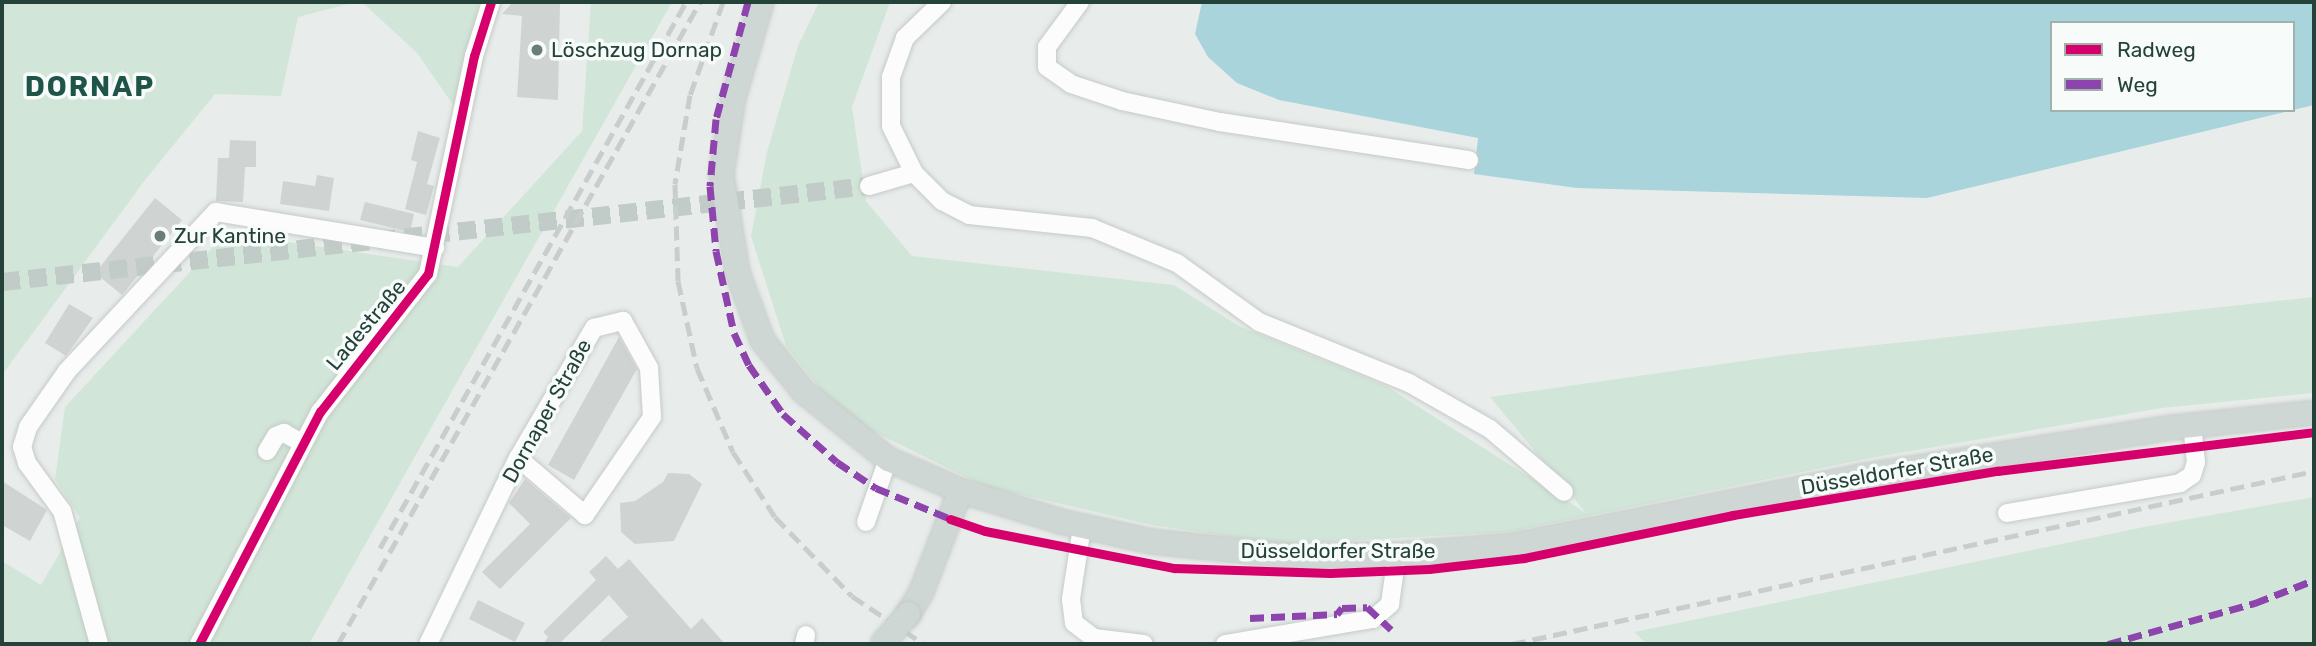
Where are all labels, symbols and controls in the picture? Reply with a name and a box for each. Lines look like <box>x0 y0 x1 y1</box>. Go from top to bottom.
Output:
legend <box>2050 21 2295 112</box>
place label: Löschzug Dornap <box>551 37 722 63</box>
text: Radweg <box>2117 37 2196 62</box>
marker: Löschzug Dornap <box>529 42 545 58</box>
district label: DORNAP <box>26 70 154 104</box>
text: Weg <box>2117 72 2158 97</box>
place label: Zur Kantine <box>174 223 286 249</box>
marker: Zur Kantine <box>152 228 168 244</box>
street label: Ladestraße <box>321 275 411 375</box>
street label: Dornaper Straße <box>497 334 597 488</box>
street label: Düsseldorfer Straße <box>1799 442 1995 500</box>
street label: Düsseldorfer Straße <box>1240 538 1436 564</box>

